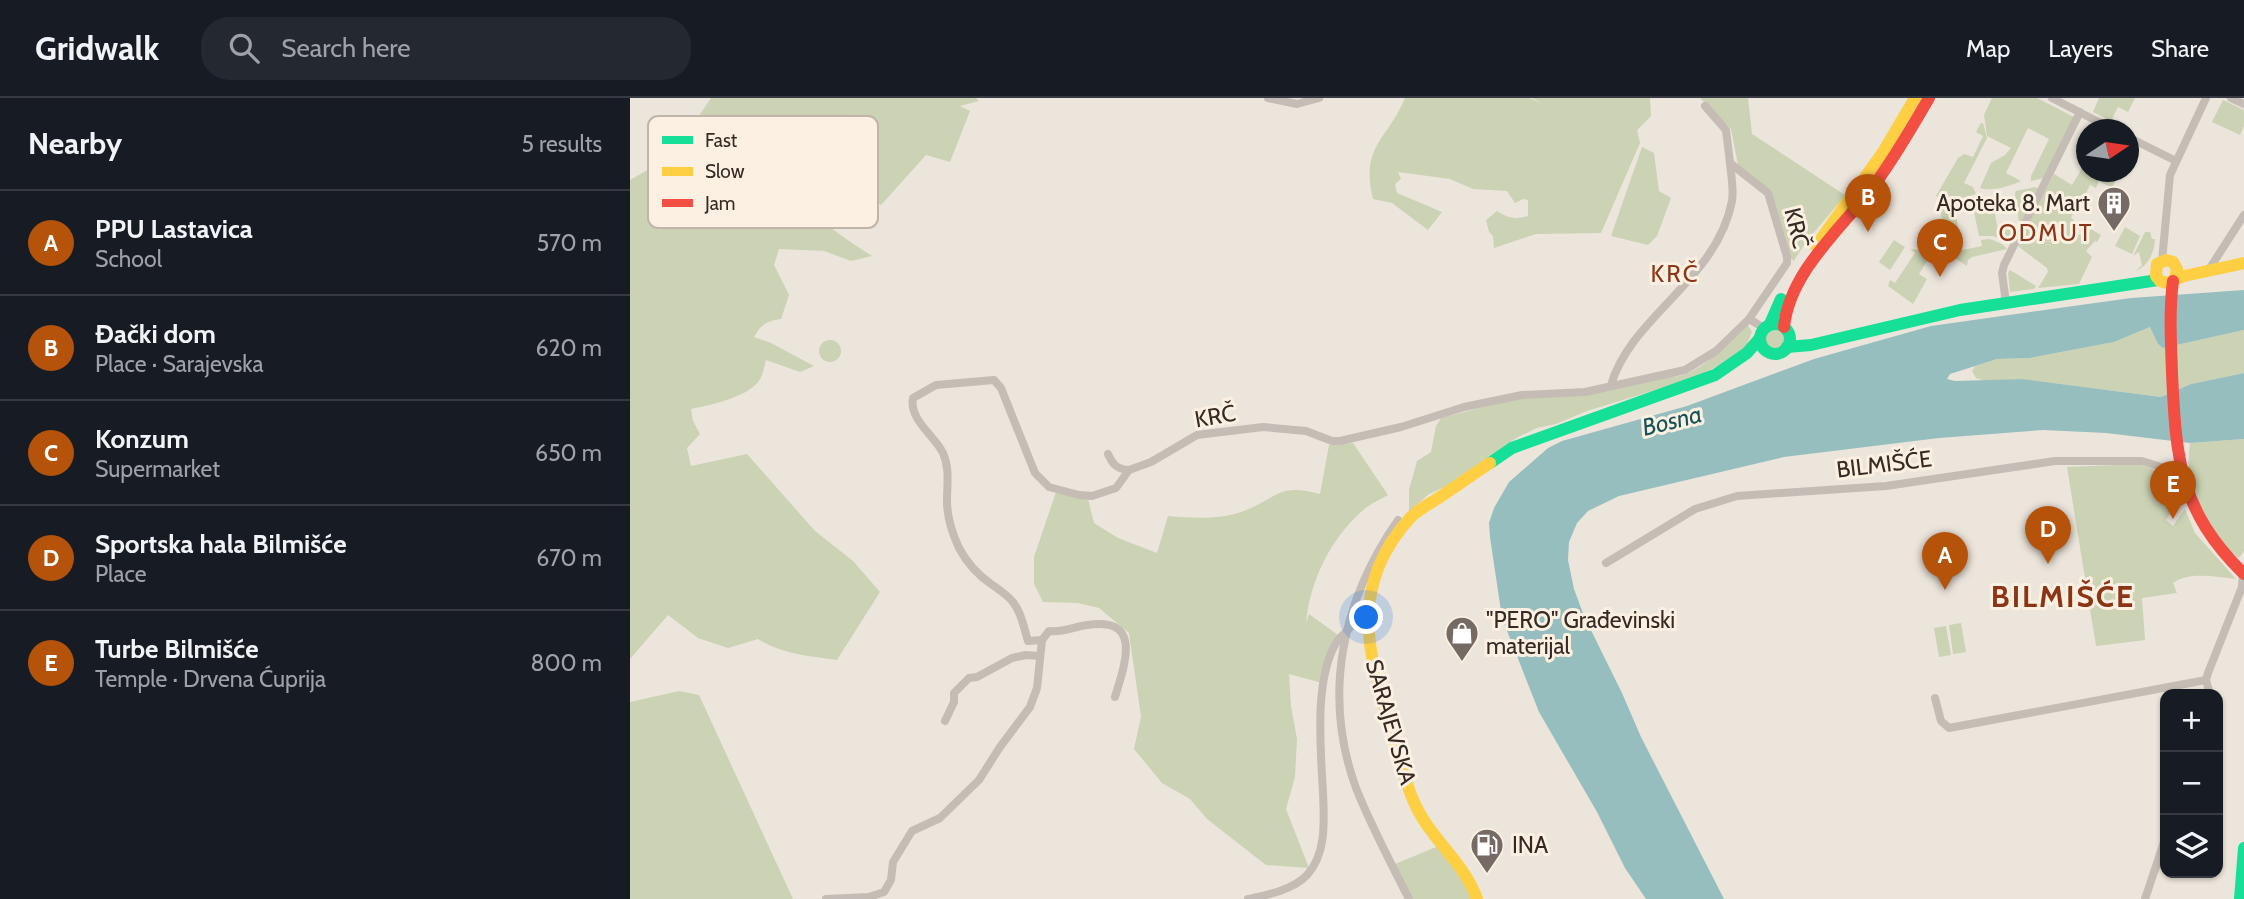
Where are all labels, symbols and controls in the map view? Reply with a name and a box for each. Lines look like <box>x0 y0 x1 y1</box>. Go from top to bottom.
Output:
search box <box>201 17 691 80</box>
text: Gridwalk <box>35 28 159 68</box>
icon: search <box>225 29 263 67</box>
text: Search here <box>281 32 410 64</box>
text: Map <box>1966 34 2010 63</box>
text: Layers <box>2048 34 2113 63</box>
text: Share <box>2151 34 2209 63</box>
legend <box>648 116 878 228</box>
north arrow <box>2076 119 2139 182</box>
text: Nearby <box>28 125 122 162</box>
text: Fast <box>705 129 738 152</box>
text: 5 results <box>521 130 602 158</box>
text: Slow <box>705 160 745 183</box>
pin: B <box>1845 174 1891 232</box>
building icon: Apoteka 8. Mart <box>2095 184 2133 233</box>
place label: Apoteka 8. Mart <box>1936 189 2090 217</box>
text: Jam <box>704 192 735 215</box>
street label: KRČ <box>1778 204 1817 251</box>
text: PPU Lastavica <box>95 213 253 245</box>
district label: ODMUT <box>1998 218 2094 247</box>
pin: C <box>1917 219 1963 277</box>
text: A <box>44 229 58 257</box>
text: 570 m <box>537 229 602 257</box>
text: School <box>95 245 162 273</box>
district label: KRČ <box>1651 259 1699 288</box>
text: Đački dom <box>95 318 216 350</box>
text: B <box>44 334 58 362</box>
text: 620 m <box>535 334 602 362</box>
text: Place · Sarajevska <box>95 350 264 378</box>
street label: KRČ <box>1192 398 1238 433</box>
water label: Bosna <box>1639 399 1705 442</box>
text: Konzum <box>95 423 189 455</box>
text: C <box>44 439 58 467</box>
text: 650 m <box>535 439 602 467</box>
street label: BILMIŠĆE <box>1835 443 1933 484</box>
text: Supermarket <box>95 455 220 483</box>
pin: E <box>2150 461 2196 519</box>
pin: D <box>2025 506 2071 564</box>
text: Sportska hala Bilmišće <box>95 528 347 560</box>
pin: A <box>1922 532 1968 590</box>
text: D <box>43 544 59 572</box>
text: 670 m <box>536 544 602 572</box>
text: Place <box>95 560 147 588</box>
district label: BILMIŠĆE <box>1991 578 2135 615</box>
your location <box>1349 600 1383 634</box>
place label: "PERO" Građevinski materijal <box>1486 606 1675 660</box>
shop icon: "PERO" Građevinski materijal <box>1443 614 1481 663</box>
text: Turbe Bilmišće <box>95 633 259 665</box>
text: E <box>44 649 58 677</box>
text: 800 m <box>531 649 602 677</box>
street label: SARAJEVSKA <box>1360 656 1422 788</box>
text: Temple · Drvena Ćuprija <box>95 665 326 693</box>
map controls <box>2160 689 2223 878</box>
button: + <box>2160 689 2223 752</box>
button: − <box>2160 752 2223 815</box>
button: layers <box>2160 815 2223 878</box>
fuel station icon: INA <box>1468 826 1506 875</box>
place label: INA <box>1512 831 1548 859</box>

